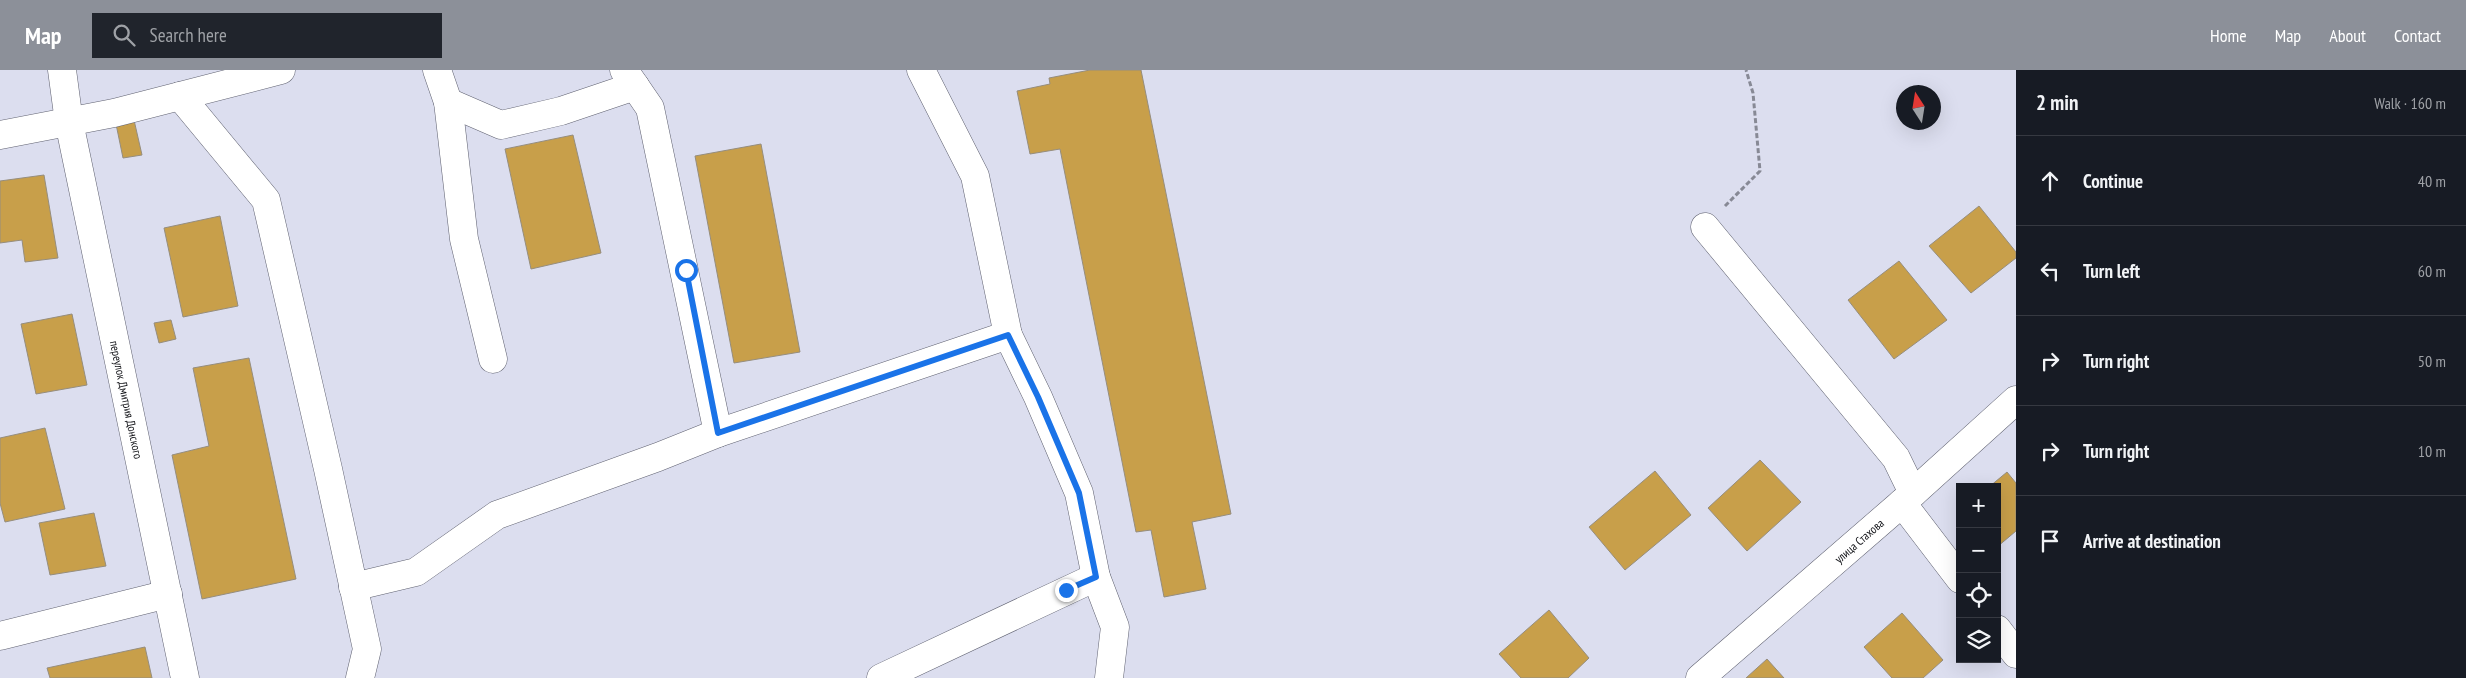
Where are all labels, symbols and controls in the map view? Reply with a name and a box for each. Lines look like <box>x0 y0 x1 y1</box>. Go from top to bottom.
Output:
search box <box>92 13 442 58</box>
text: Map <box>25 20 62 51</box>
icon: search <box>110 21 138 49</box>
text: Search here <box>150 23 227 47</box>
text: Home <box>2210 24 2247 47</box>
text: Map <box>2275 24 2301 47</box>
text: About <box>2329 24 2366 47</box>
text: Contact <box>2394 24 2441 47</box>
north arrow <box>1896 85 1941 130</box>
text: 2 min <box>2036 89 2078 116</box>
text: Walk · 160 m <box>2374 93 2446 113</box>
icon: ahead <box>2036 167 2064 195</box>
text: Continue <box>2083 169 2143 193</box>
text: 40 m <box>2418 171 2446 191</box>
icon: left <box>2036 257 2064 285</box>
route start <box>675 259 698 282</box>
text: Turn left <box>2083 259 2140 283</box>
text: 60 m <box>2418 261 2446 281</box>
street label: переулок Дмитрия Донского <box>107 339 147 460</box>
icon: right <box>2036 347 2064 375</box>
text: Turn right <box>2083 349 2149 373</box>
text: 50 m <box>2418 351 2446 371</box>
icon: right <box>2036 437 2064 465</box>
text: Turn right <box>2083 439 2149 463</box>
text: 10 m <box>2418 441 2446 461</box>
map controls <box>1956 483 2001 663</box>
button: + <box>1956 483 2001 528</box>
street label: улица Стахова <box>1831 515 1887 566</box>
icon: arrive <box>2036 527 2064 555</box>
button: − <box>1956 528 2001 573</box>
text: Arrive at destination <box>2083 529 2221 553</box>
button: locate <box>1956 573 2001 618</box>
route end <box>1055 579 1078 602</box>
button: layers <box>1956 618 2001 663</box>

